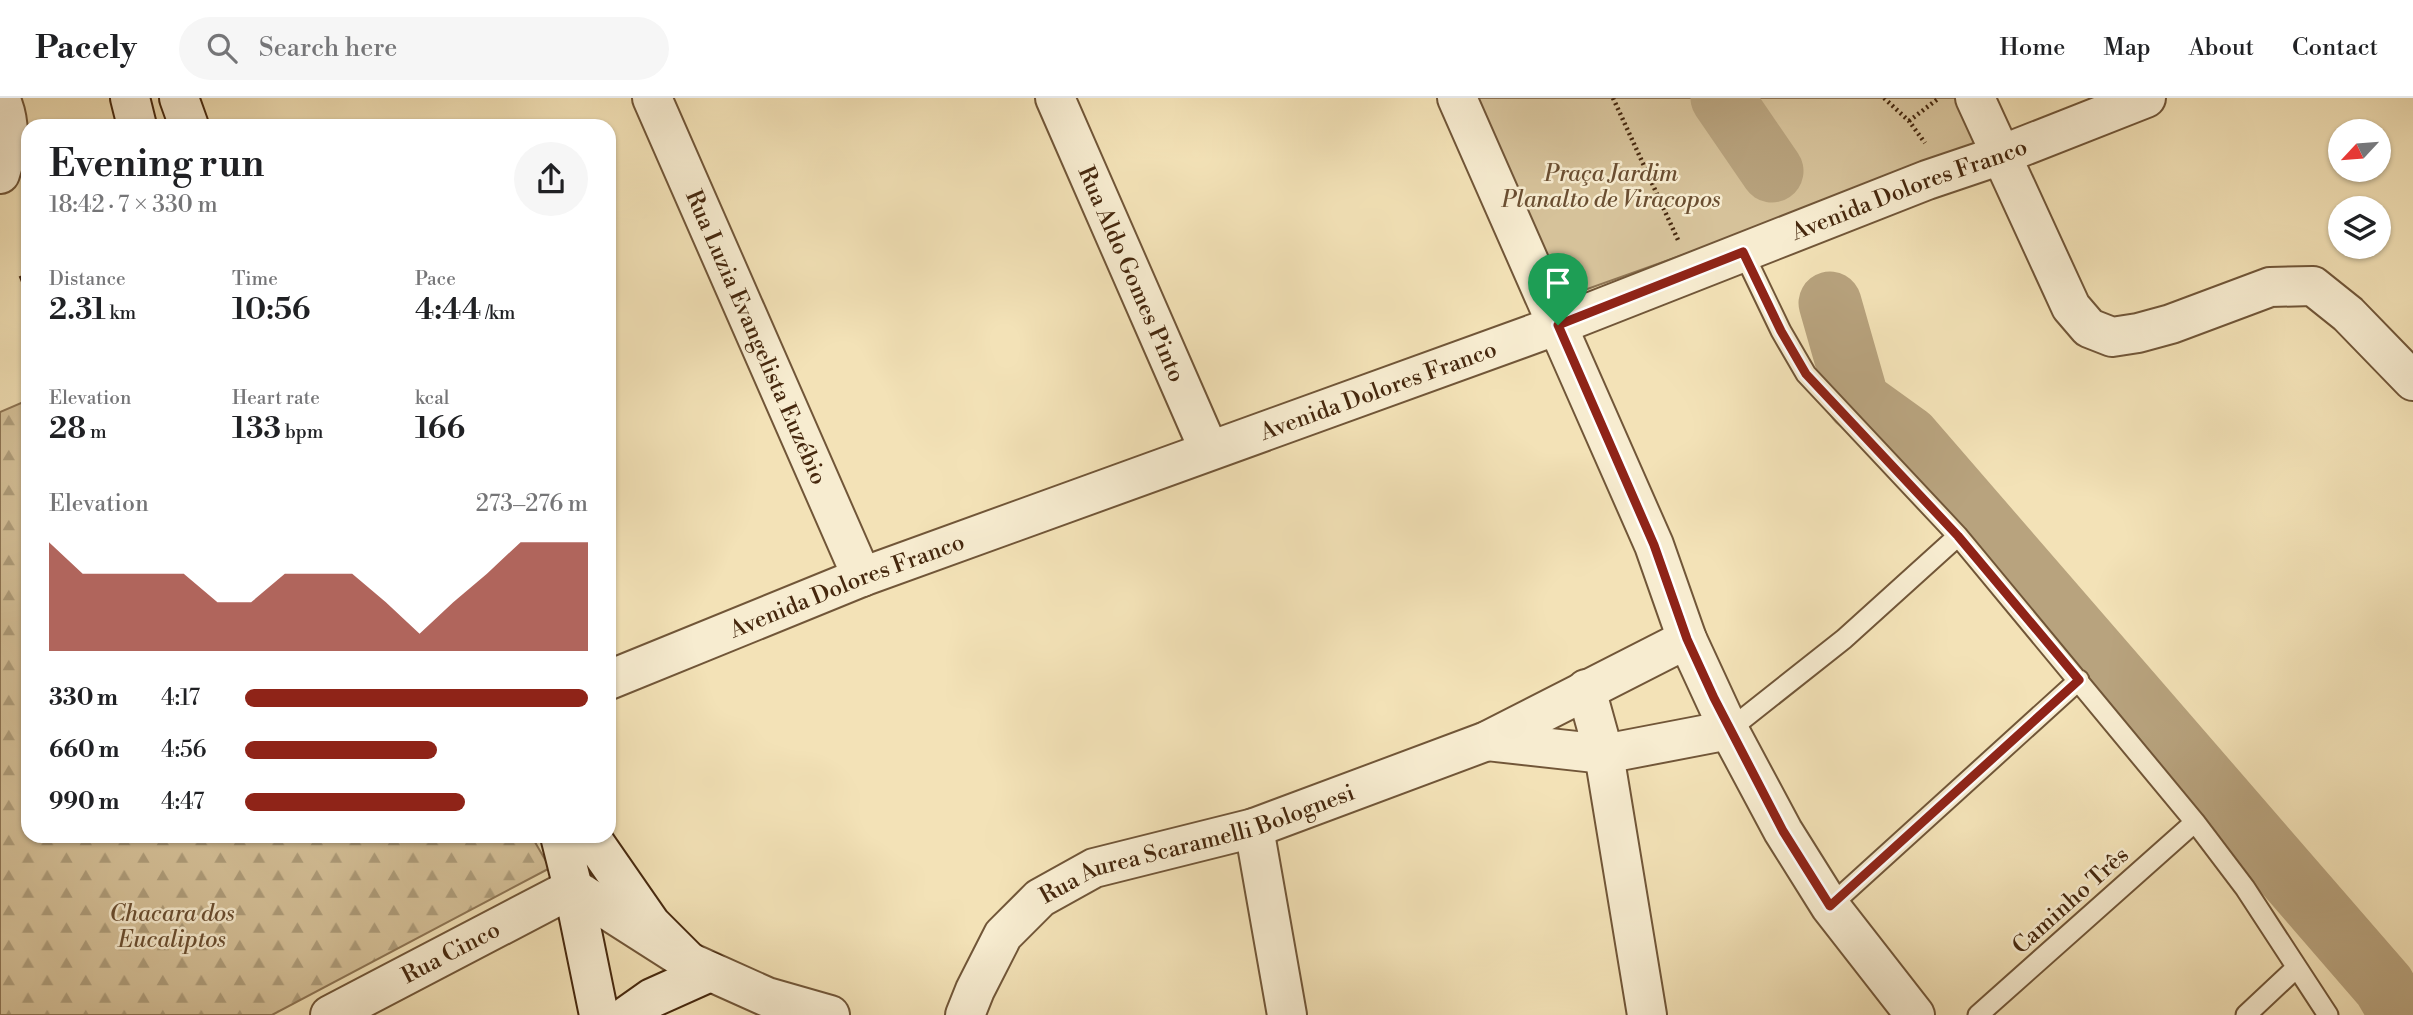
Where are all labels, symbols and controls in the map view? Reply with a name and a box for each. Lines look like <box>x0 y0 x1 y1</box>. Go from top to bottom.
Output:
search box <box>179 17 669 80</box>
text: Pacely <box>35 28 137 69</box>
icon: search <box>203 29 241 67</box>
text: Search here <box>259 32 397 64</box>
text: Home <box>2000 33 2065 63</box>
text: Map <box>2103 33 2151 63</box>
text: About <box>2189 33 2254 63</box>
text: Contact <box>2292 33 2378 63</box>
north arrow <box>2328 119 2390 182</box>
map controls <box>2328 119 2391 259</box>
street label: Avenida Dolores Franco <box>1787 133 2031 247</box>
text: Evening run <box>49 141 264 188</box>
button: share <box>514 142 588 216</box>
park label: Praça Jardim Planalto de Viracopos <box>1500 160 1721 214</box>
street label: Rua Aldo Gomes Pinto <box>1071 162 1191 387</box>
street label: Rua Luzia Evangelista Euzébio <box>679 186 833 489</box>
text: 18:42 · 7 × 330 m <box>49 191 218 219</box>
button: layers <box>2328 196 2391 259</box>
pin <box>1528 253 1588 325</box>
icon: arrive <box>1539 264 1577 302</box>
text: Distance <box>49 267 126 291</box>
text: Time <box>232 267 278 291</box>
text: Pace <box>415 267 456 291</box>
text: 2.31 <box>49 291 106 329</box>
text: 10:56 <box>232 291 310 329</box>
text: 4:44 <box>415 291 481 329</box>
text: km <box>106 301 136 325</box>
text: /km <box>481 301 515 325</box>
street label: Avenida Dolores Franco <box>1255 335 1501 447</box>
text: Elevation <box>49 386 131 410</box>
text: Heart rate <box>232 386 320 410</box>
text: kcal <box>415 386 449 410</box>
text: 28 <box>49 410 86 448</box>
text: 133 <box>232 410 281 448</box>
text: 166 <box>415 410 465 448</box>
text: m <box>86 420 107 444</box>
text: bpm <box>281 420 323 444</box>
text: Elevation <box>49 490 149 518</box>
text: 273–276 m <box>476 490 588 518</box>
street label: Avenida Dolores Franco <box>725 528 968 645</box>
text: 330 m <box>49 684 118 712</box>
text: 4:17 <box>161 684 200 712</box>
text: 660 m <box>49 736 119 764</box>
text: 4:56 <box>161 736 207 764</box>
street label: Rua Aurea Scaramelli Bolognesi <box>1035 779 1359 910</box>
text: 990 m <box>49 788 119 816</box>
text: 4:47 <box>161 788 204 816</box>
street label: Caminho Três <box>2007 841 2135 960</box>
park label: Chacara dos Eucaliptos <box>109 900 235 954</box>
street label: Rua Cinco <box>397 916 505 990</box>

